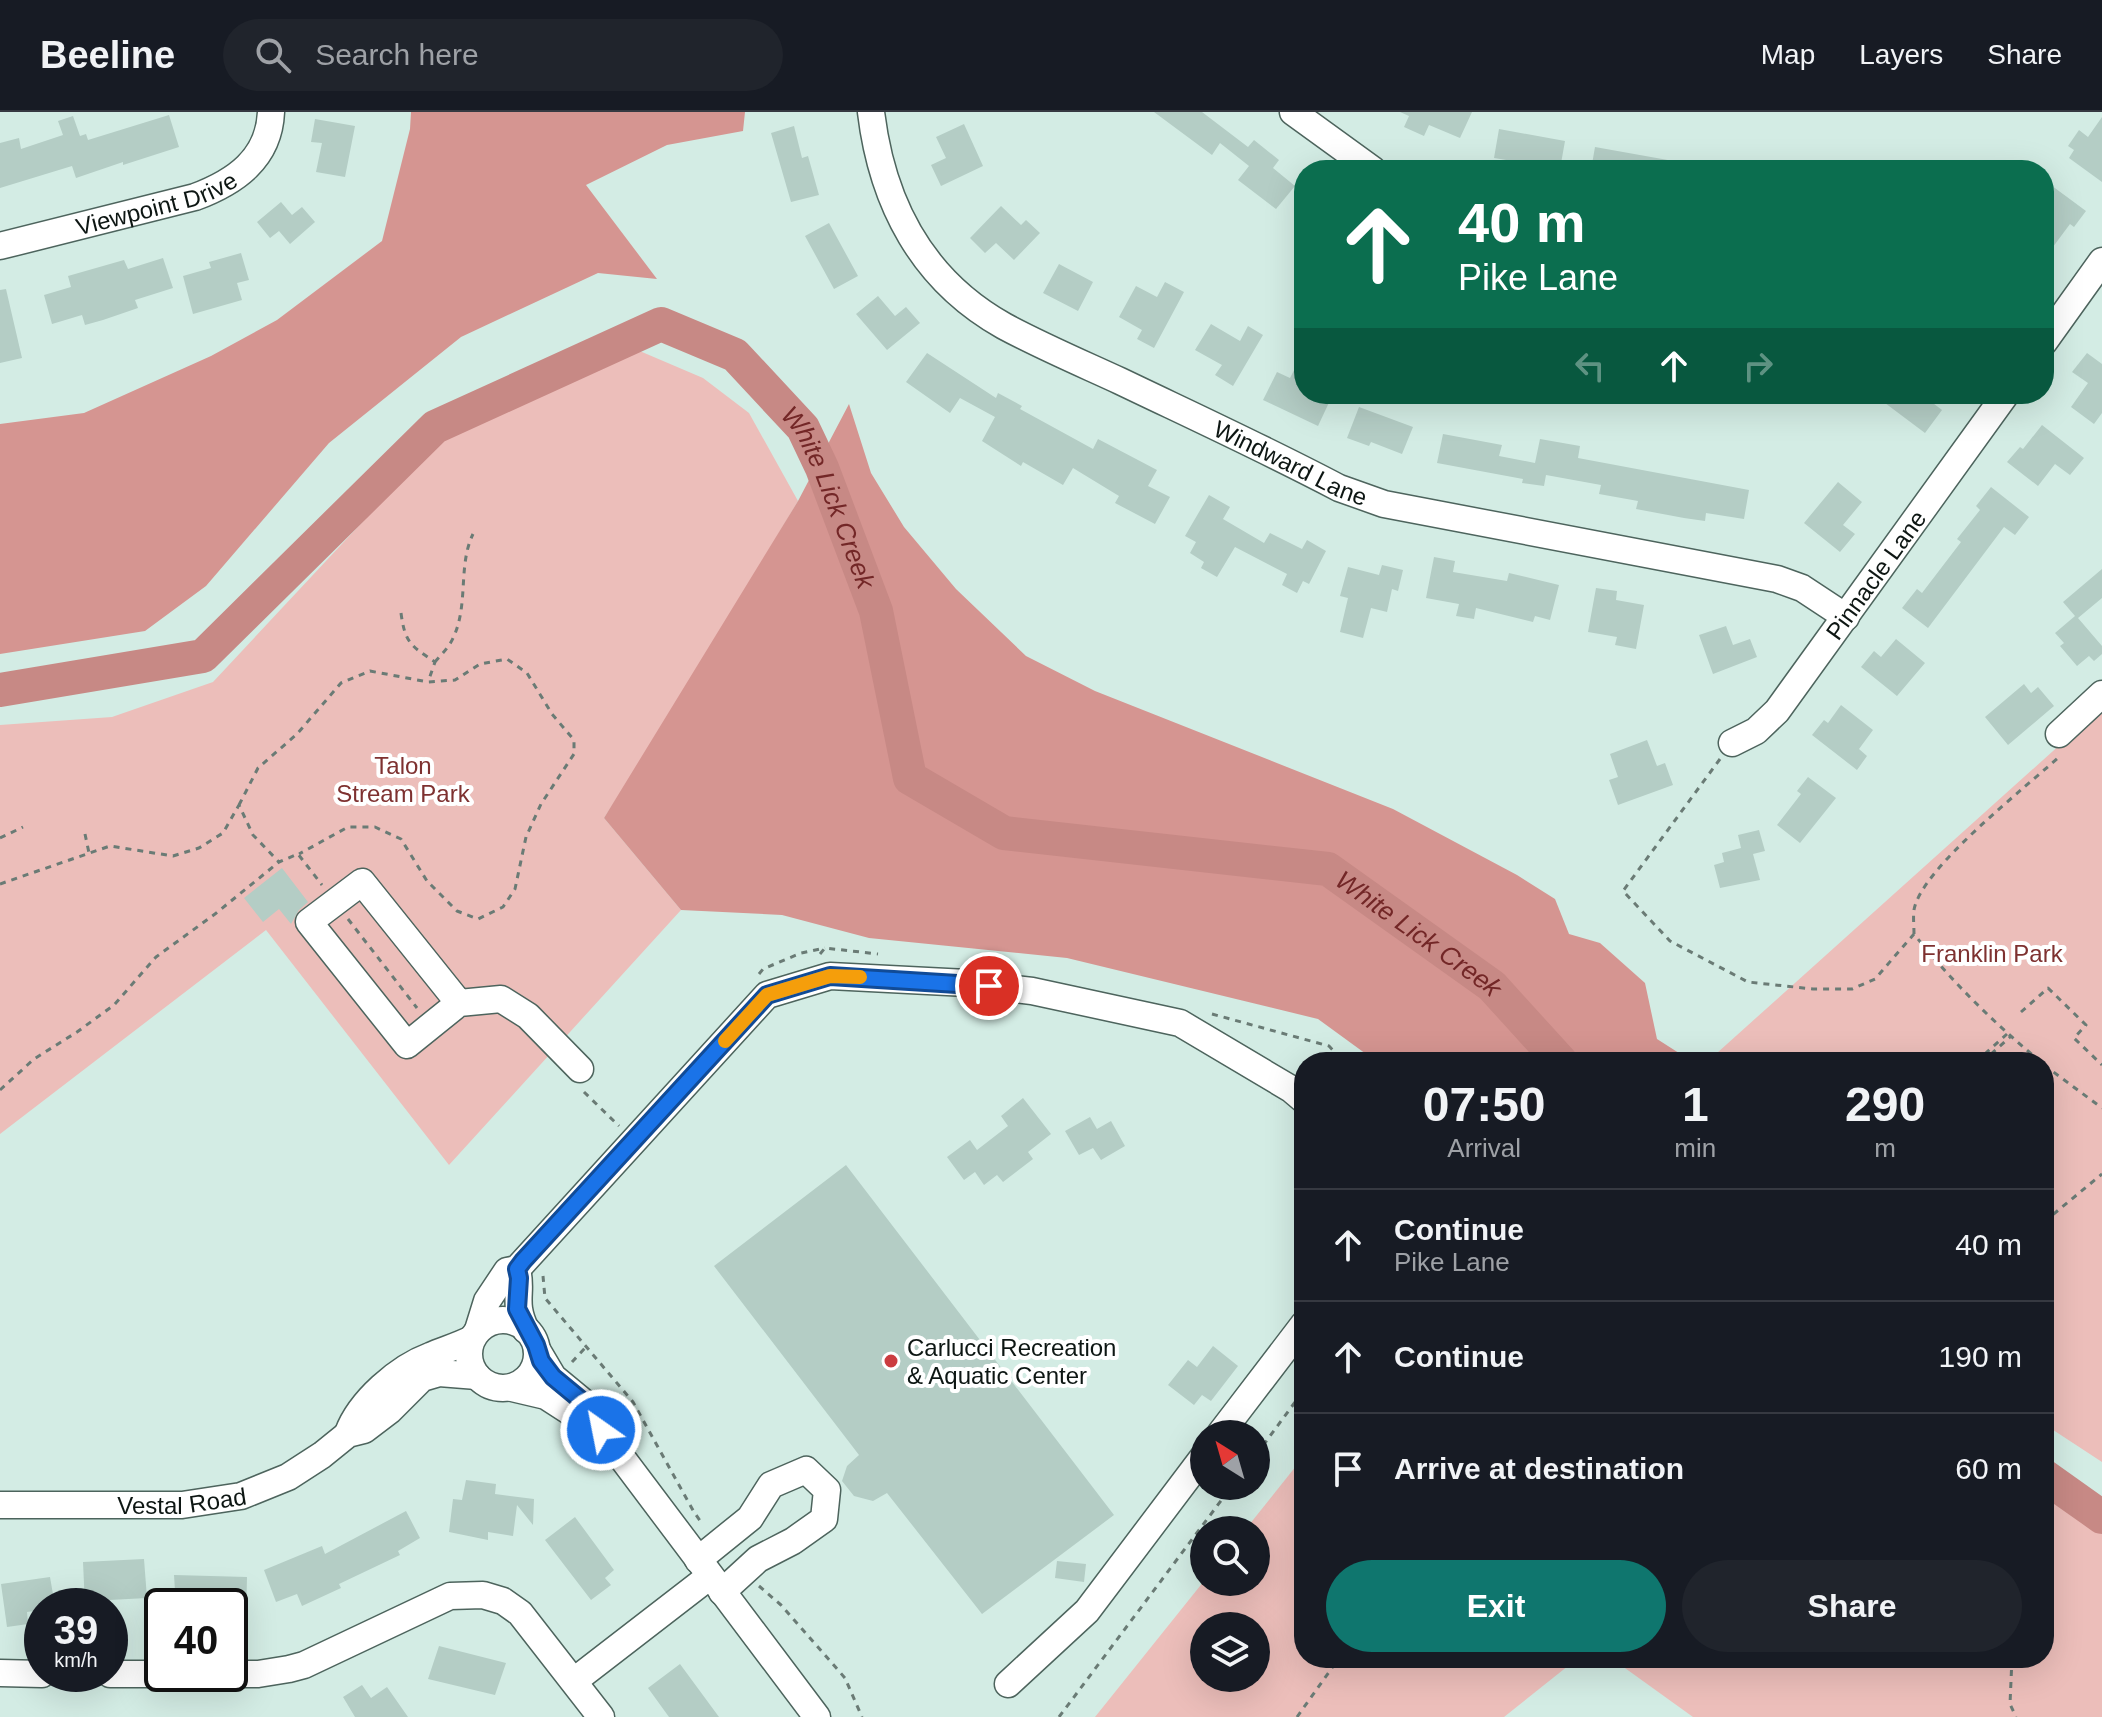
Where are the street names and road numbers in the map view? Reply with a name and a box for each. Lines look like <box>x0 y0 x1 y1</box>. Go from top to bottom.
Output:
street label: Viewpoint Drive <box>73 166 242 240</box>
street label: Windward Lane <box>1210 414 1371 510</box>
street label: Pinnacle Lane <box>1820 505 1931 644</box>
street label: Vestal Road <box>117 1482 248 1519</box>

